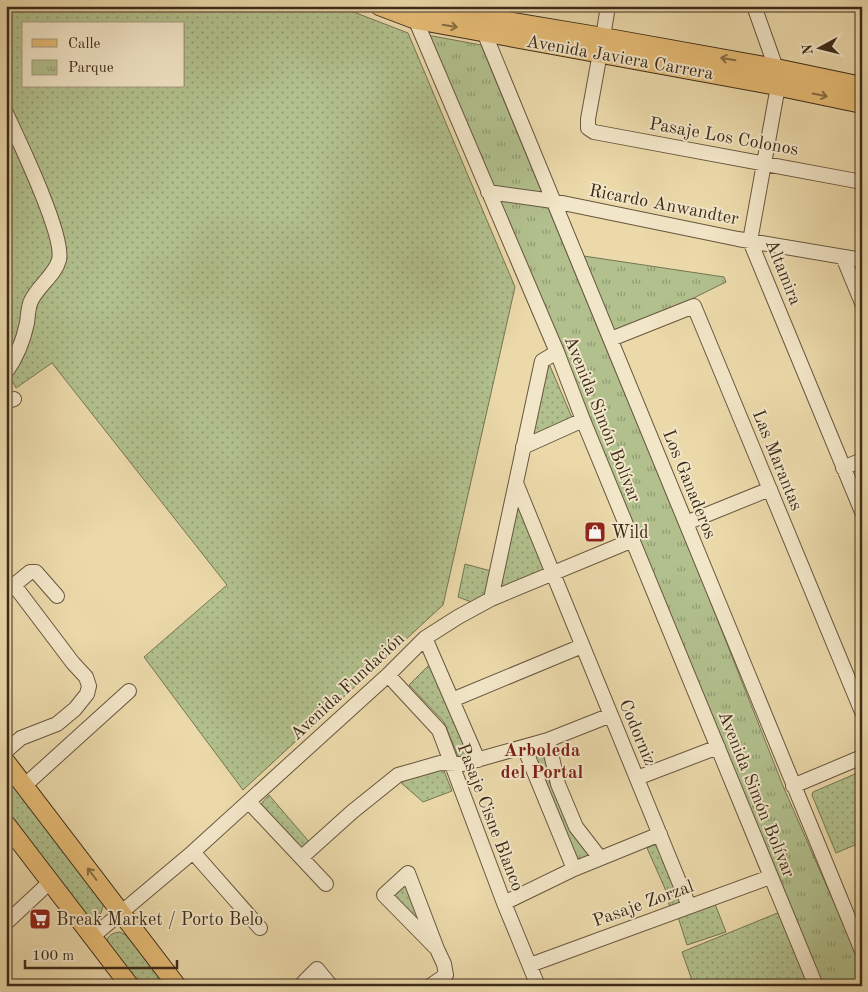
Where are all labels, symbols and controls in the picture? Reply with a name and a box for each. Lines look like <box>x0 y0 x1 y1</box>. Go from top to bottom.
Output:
one-way arrow <box>441 21 457 31</box>
legend <box>22 22 185 88</box>
north arrow <box>796 22 846 72</box>
street label: Avenida Javiera Carrera <box>525 33 715 83</box>
text: Calle <box>68 37 101 52</box>
text: N <box>800 43 816 56</box>
one-way arrow <box>720 54 736 64</box>
text: Parque <box>68 61 114 76</box>
one-way arrow <box>811 91 827 100</box>
street label: Pasaje Los Colonos <box>648 115 800 159</box>
street label: Ricardo Anwandter <box>587 182 741 228</box>
street label: Altamira <box>762 237 804 308</box>
street label: Avenida Simón Bolívar <box>560 334 644 506</box>
street label: Las Marantas <box>749 408 805 513</box>
street label: Los Ganaderos <box>659 427 719 542</box>
shop icon: Wild <box>583 520 607 544</box>
place label: Wild <box>611 524 649 542</box>
street label: Avenida Fundación <box>287 629 408 744</box>
street label: Codorniz <box>615 697 659 768</box>
street label: Avenida Simón Bolívar <box>714 709 798 881</box>
street label: Pasaje Cisne Blanco <box>454 741 527 894</box>
district label: Arboleda del Portal <box>501 742 584 783</box>
one-way arrow <box>87 867 97 881</box>
street label: Pasaje Zorzal <box>591 877 696 930</box>
supermarket icon: Break Market / Porto Belo <box>28 907 52 931</box>
place label: Break Market / Porto Belo <box>56 911 263 929</box>
scale bar <box>25 937 178 969</box>
text: 100 m <box>32 949 74 964</box>

